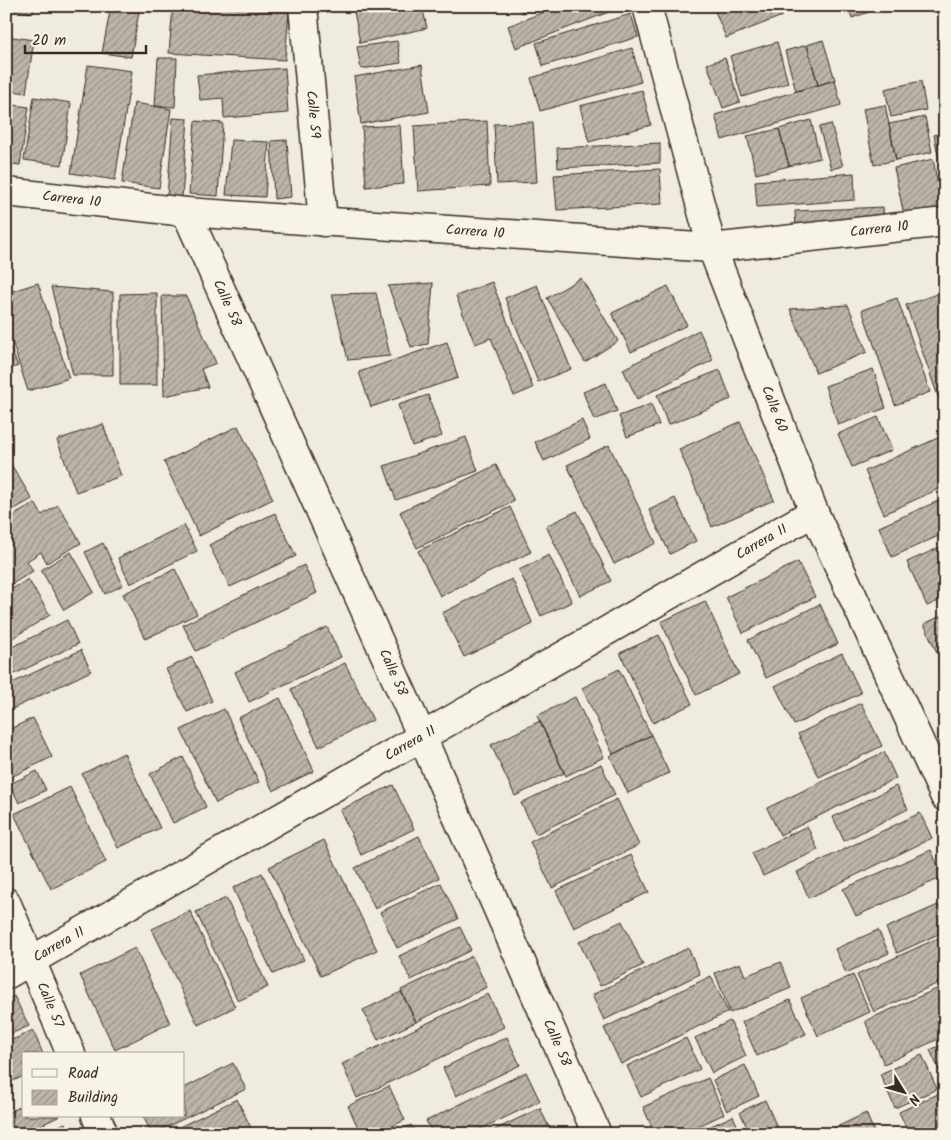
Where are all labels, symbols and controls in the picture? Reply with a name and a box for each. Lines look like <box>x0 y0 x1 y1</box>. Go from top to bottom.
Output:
scale bar <box>25 22 146 54</box>
text: 20 m <box>32 29 66 53</box>
street label: Calle 59 <box>300 90 326 140</box>
street label: Carrera 10 <box>41 185 102 213</box>
street label: Carrera 10 <box>849 215 910 244</box>
street label: Carrera 10 <box>445 219 505 245</box>
street label: Calle 58 <box>207 276 247 331</box>
street label: Calle 60 <box>755 382 793 436</box>
street label: Carrera 11 <box>732 518 792 565</box>
street label: Calle 58 <box>373 645 414 700</box>
street label: Carrera 11 <box>380 720 440 767</box>
street label: Carrera 11 <box>29 921 89 968</box>
street label: Calle 57 <box>31 979 70 1032</box>
street label: Calle 58 <box>537 1016 577 1071</box>
legend <box>22 1052 185 1118</box>
text: Road <box>68 1062 99 1086</box>
north arrow <box>878 1068 928 1118</box>
text: Building <box>68 1086 118 1110</box>
text: N <box>902 1089 925 1109</box>

